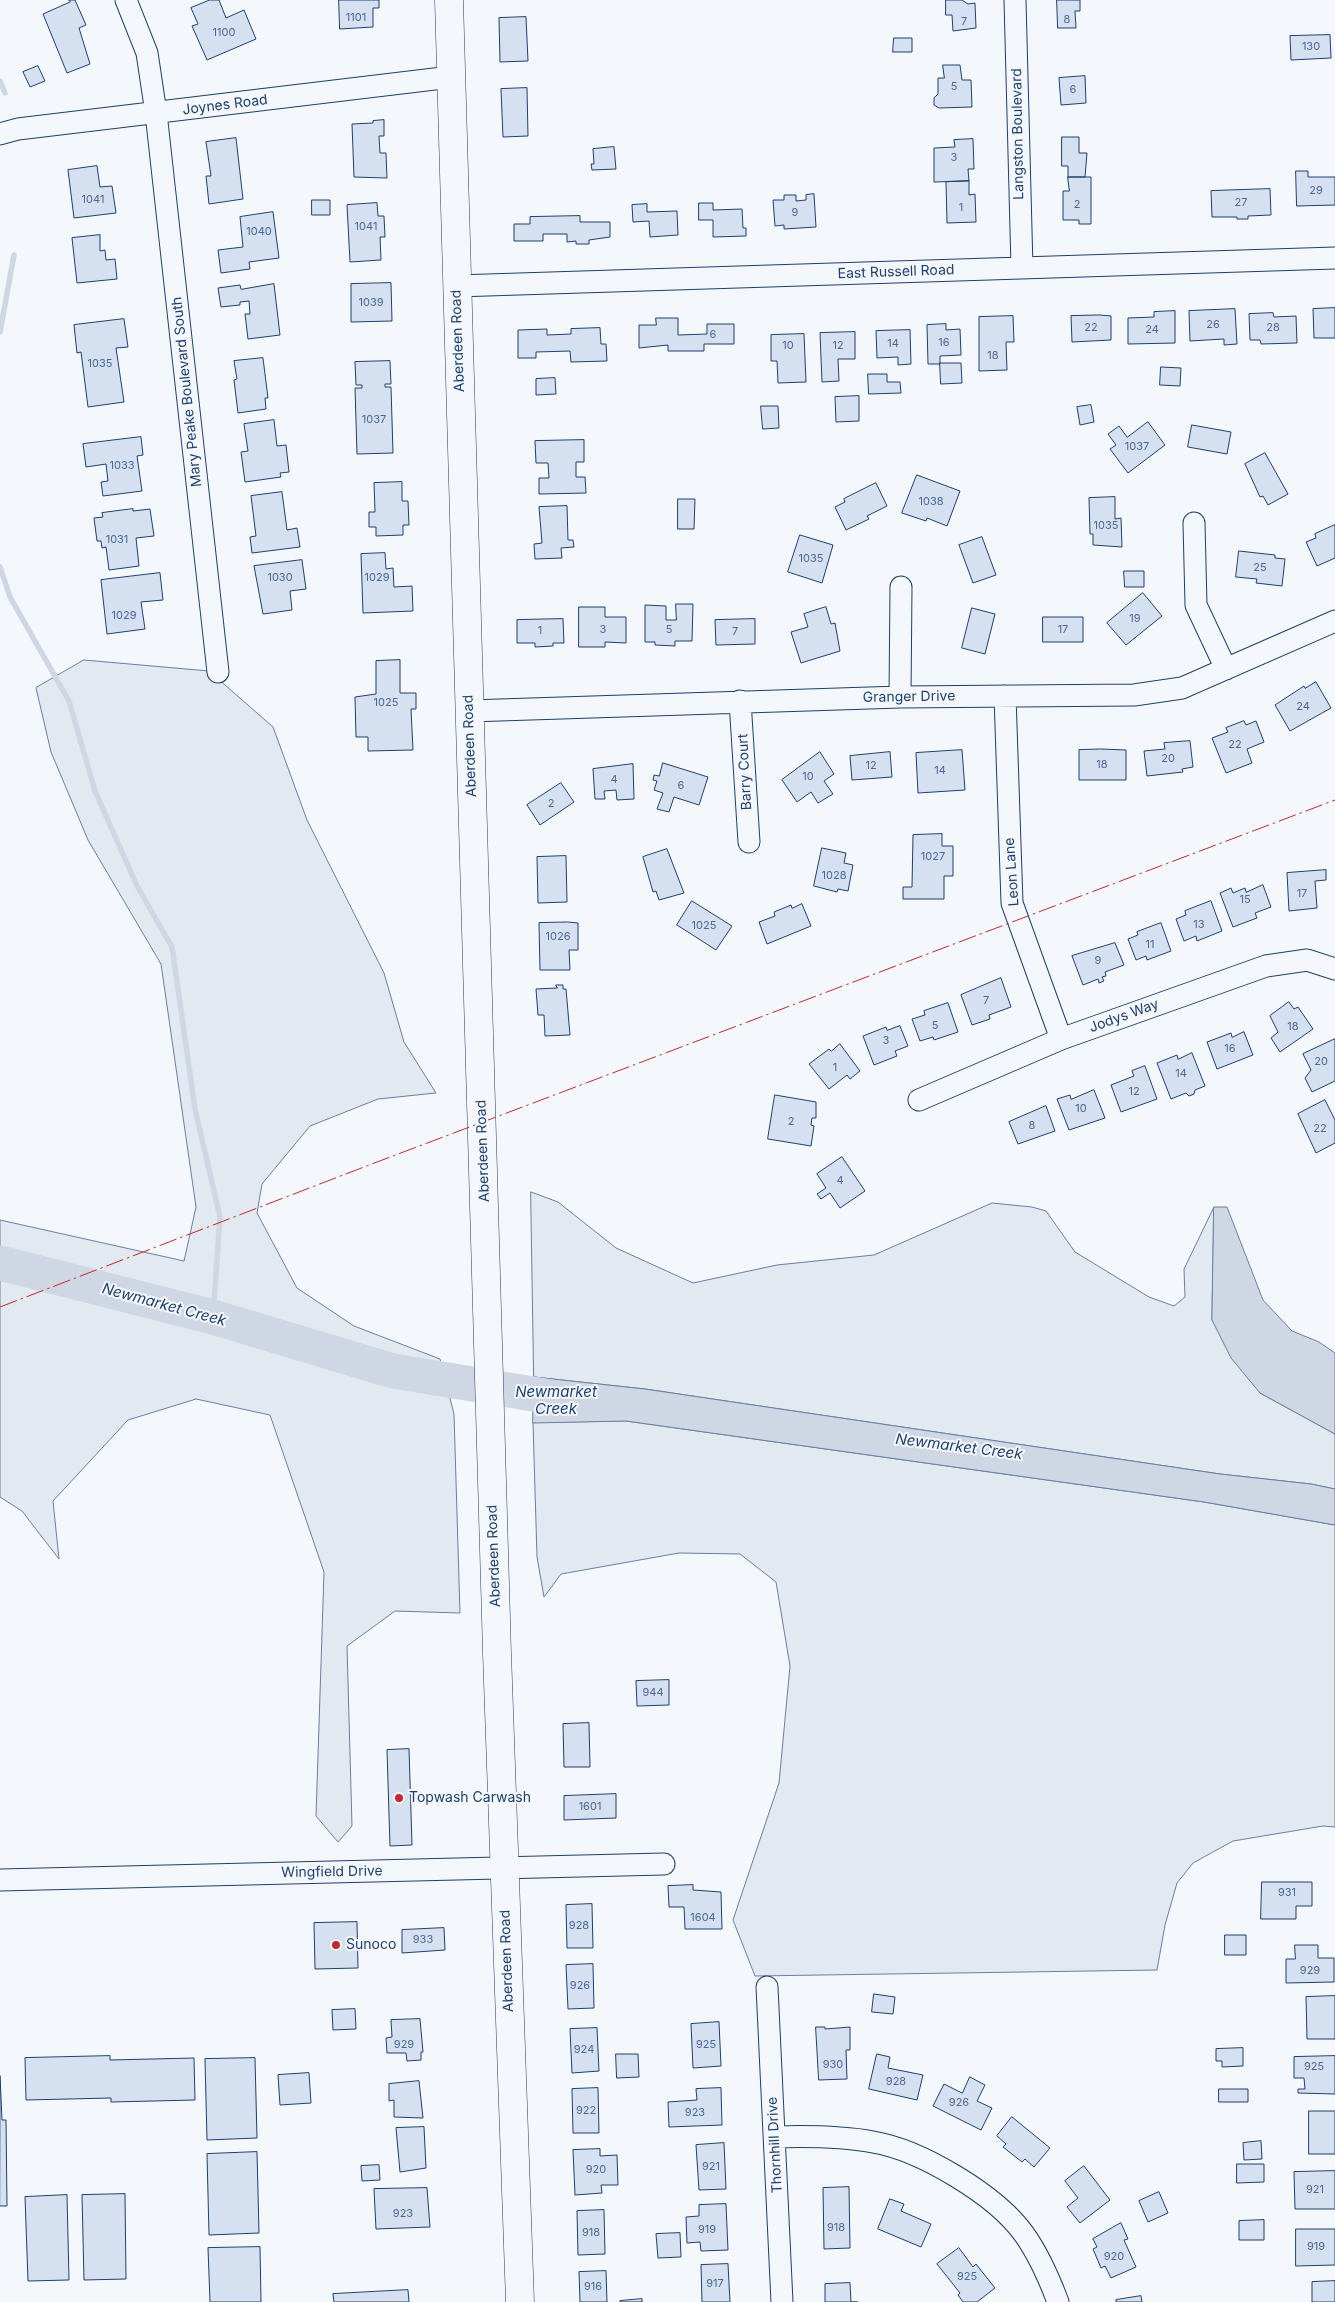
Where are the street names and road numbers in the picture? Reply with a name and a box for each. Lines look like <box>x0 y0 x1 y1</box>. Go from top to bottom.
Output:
street label: Langston Boulevard <box>1008 68 1028 200</box>
street label: Joynes Road <box>182 91 268 119</box>
street label: East Russell Road <box>837 262 955 282</box>
street label: Aberdeen Road <box>448 290 468 392</box>
street label: Mary Peake Boulevard South <box>169 296 205 488</box>
street label: Granger Drive <box>863 688 955 706</box>
street label: Aberdeen Road <box>460 695 480 797</box>
street label: Barry Court <box>735 733 755 811</box>
street label: Leon Lane <box>1001 837 1023 907</box>
street label: Jodys Way <box>1087 996 1161 1036</box>
street label: Aberdeen Road <box>473 1100 493 1202</box>
street label: Aberdeen Road <box>484 1505 504 1607</box>
street label: Wingfield Drive <box>281 1863 383 1881</box>
street label: Aberdeen Road <box>497 1910 517 2012</box>
street label: Thornhill Drive <box>764 2096 786 2194</box>

